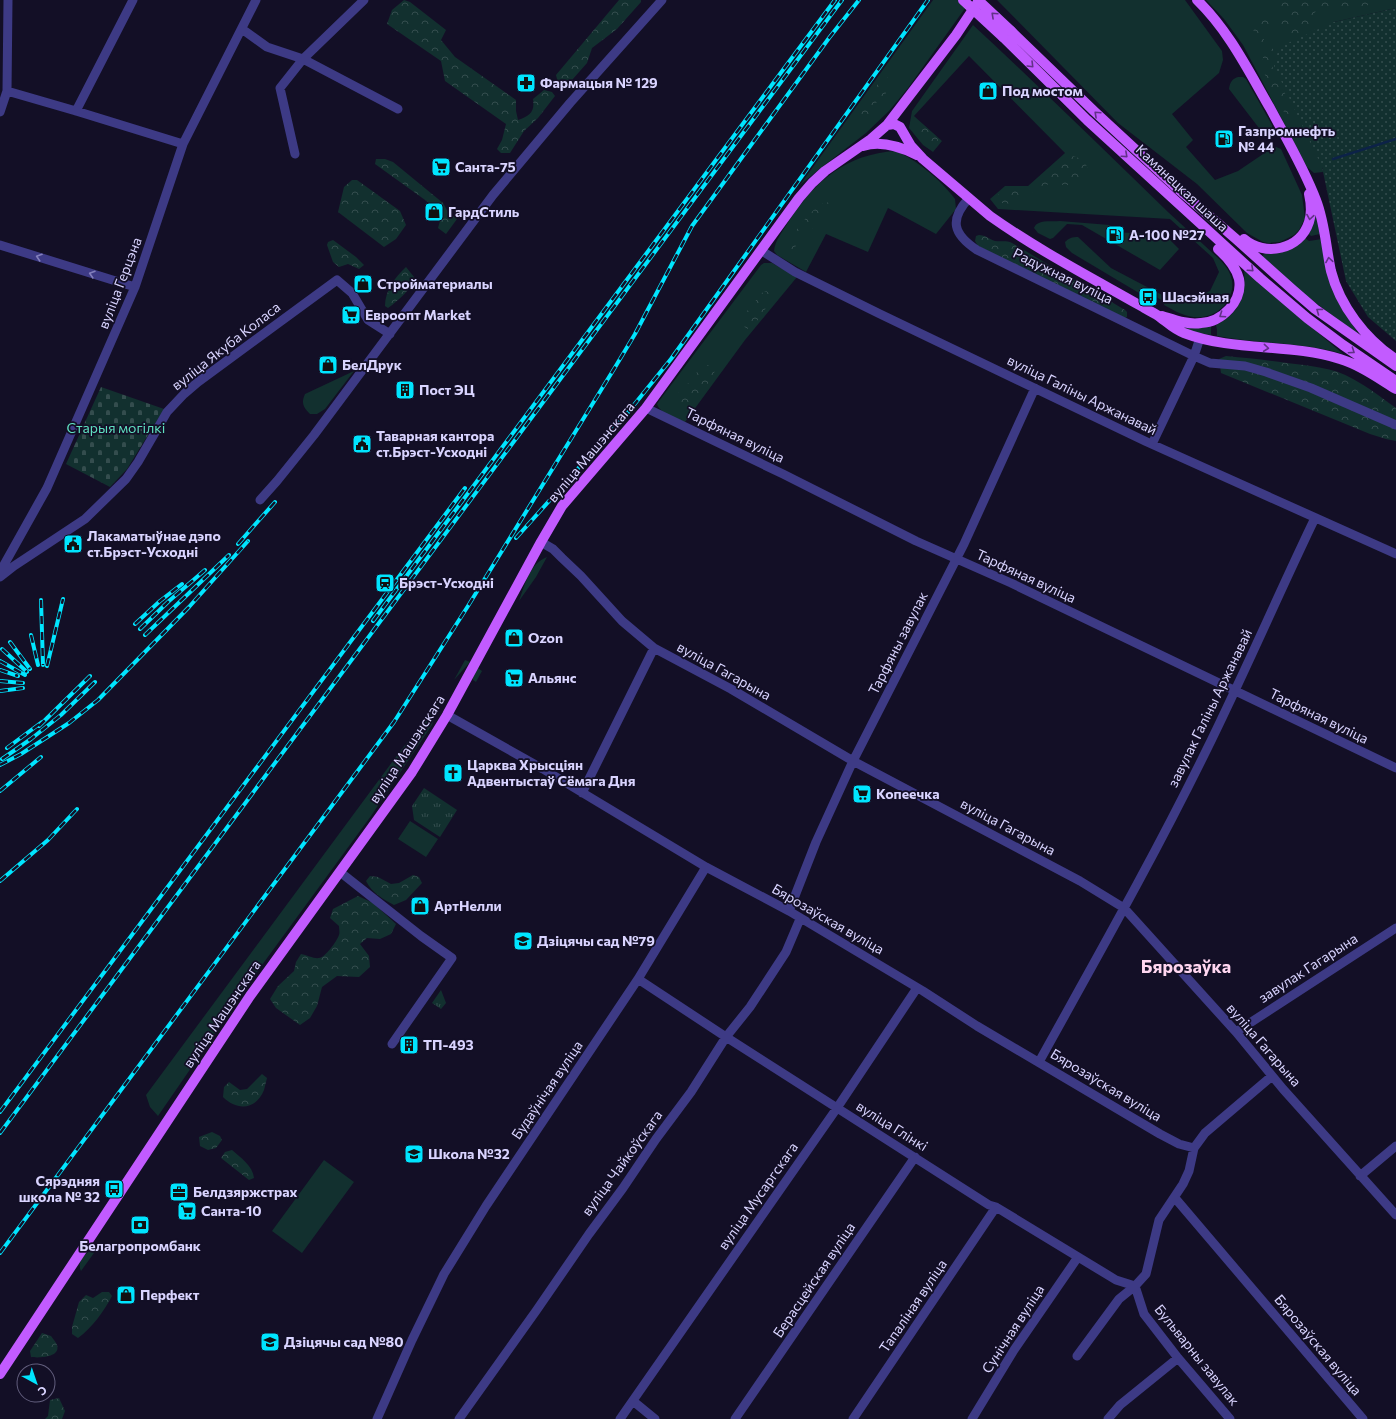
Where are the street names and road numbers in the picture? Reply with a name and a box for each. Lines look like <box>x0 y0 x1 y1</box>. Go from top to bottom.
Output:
street label: Камянецкая шаша <box>1133 140 1232 235</box>
street label: вуліца Герцэна <box>94 235 145 331</box>
street label: Радужная вуліца <box>1011 244 1116 307</box>
street label: вуліца Якуба Коласа <box>168 298 283 393</box>
street label: вуліца Галіны Аржанавай <box>1005 351 1160 438</box>
street label: вуліца Машэнскага <box>544 398 638 505</box>
street label: Тарфяная вуліца <box>683 403 788 466</box>
street label: Тарфяная вуліца <box>974 545 1079 606</box>
street label: Тарфяны завулак <box>864 588 931 697</box>
street label: завулак Галіны Аржанавай <box>1164 626 1255 790</box>
street label: вуліца Гагарына <box>674 638 774 703</box>
street label: Тарфяная вуліца <box>1267 684 1372 747</box>
street label: вуліца Машэнскага <box>365 691 448 806</box>
street label: вуліца Гагарына <box>958 794 1059 859</box>
street label: Бярозаўская вуліца <box>769 880 887 958</box>
street label: завулак Гагарына <box>1255 929 1360 1006</box>
street label: вуліца Машэнскага <box>179 957 264 1071</box>
street label: вуліца Гагарына <box>1224 1000 1305 1090</box>
street label: Будаўнічая вуліца <box>507 1037 586 1142</box>
street label: Бярозаўская вуліца <box>1048 1045 1165 1124</box>
street label: вуліца Глінкі <box>853 1097 931 1154</box>
street label: вуліца Чайкоўскага <box>578 1107 666 1219</box>
street label: вуліца Мусаргскага <box>714 1139 801 1253</box>
street label: Берасцейская вуліца <box>769 1219 858 1340</box>
street label: Тапаліная вуліца <box>875 1256 950 1355</box>
street label: Сунічная вуліца <box>978 1281 1048 1376</box>
street label: Бярозаўская вуліца <box>1271 1291 1366 1399</box>
street label: Бульварны завулак <box>1151 1301 1244 1409</box>

